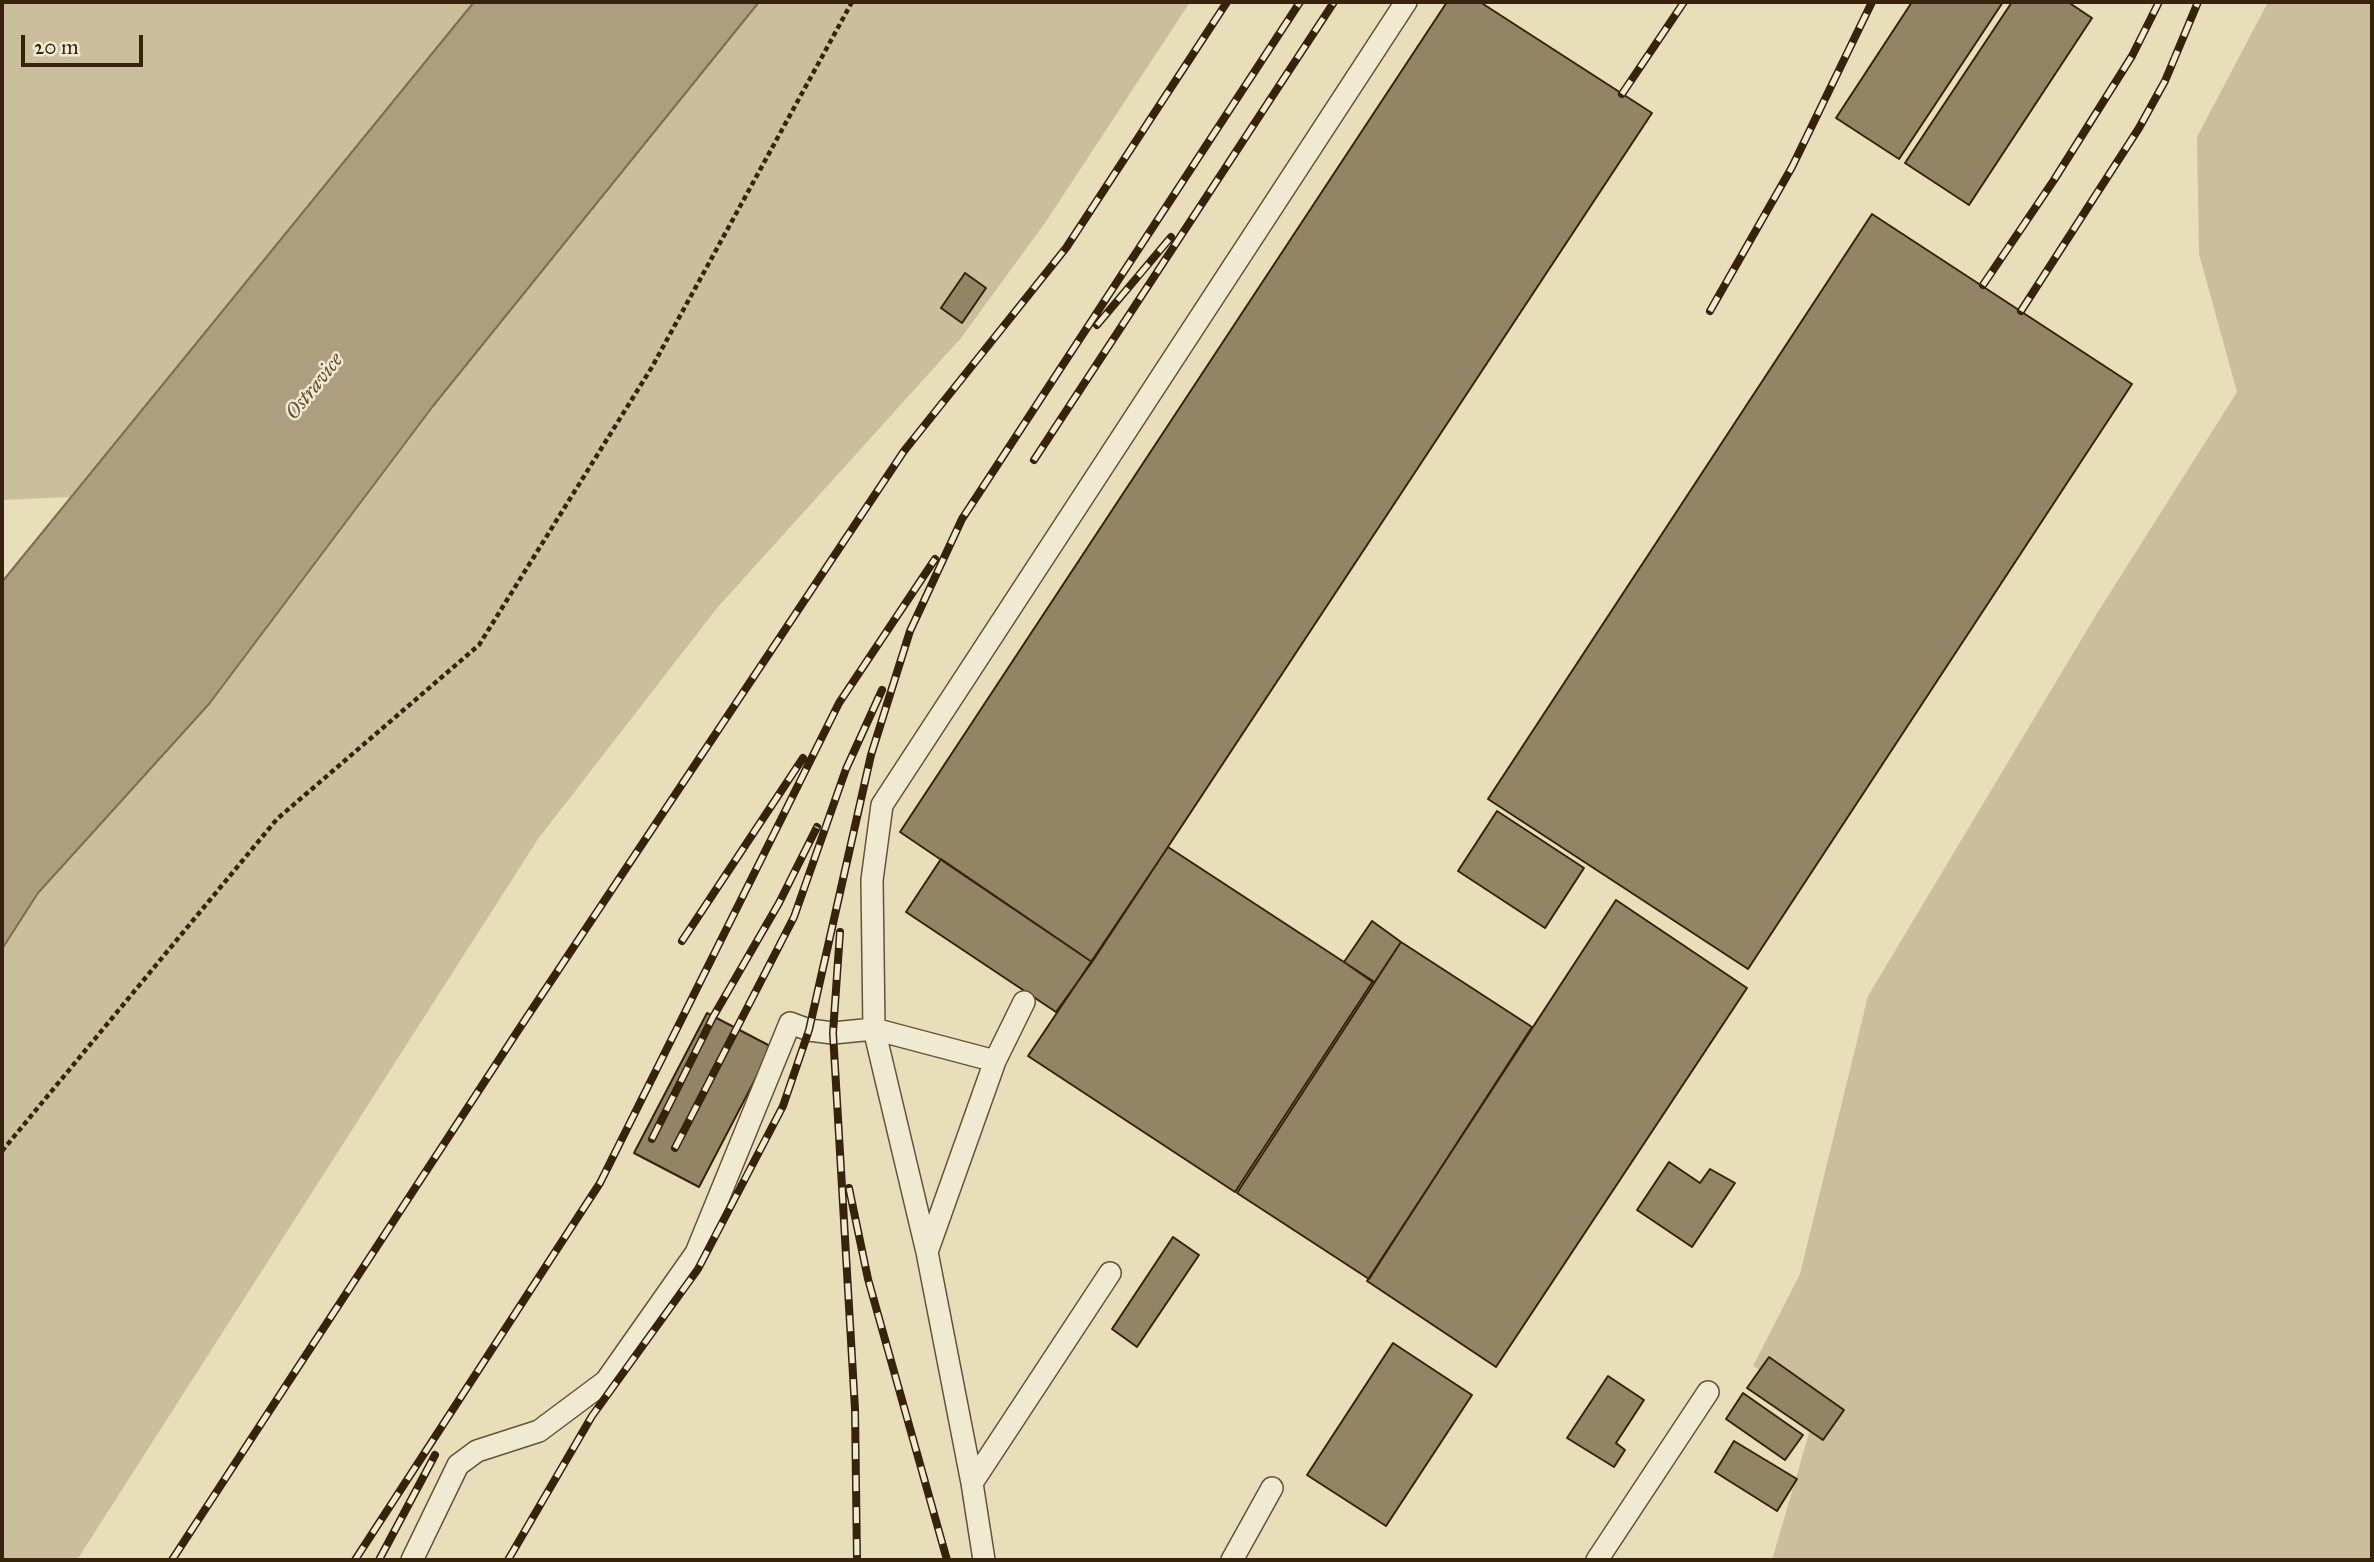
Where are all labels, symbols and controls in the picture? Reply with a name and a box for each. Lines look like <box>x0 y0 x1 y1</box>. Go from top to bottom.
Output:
scale bar <box>24 21 147 65</box>
text: 20 m <box>34 34 79 60</box>
water label: Ostravice <box>281 349 349 425</box>

